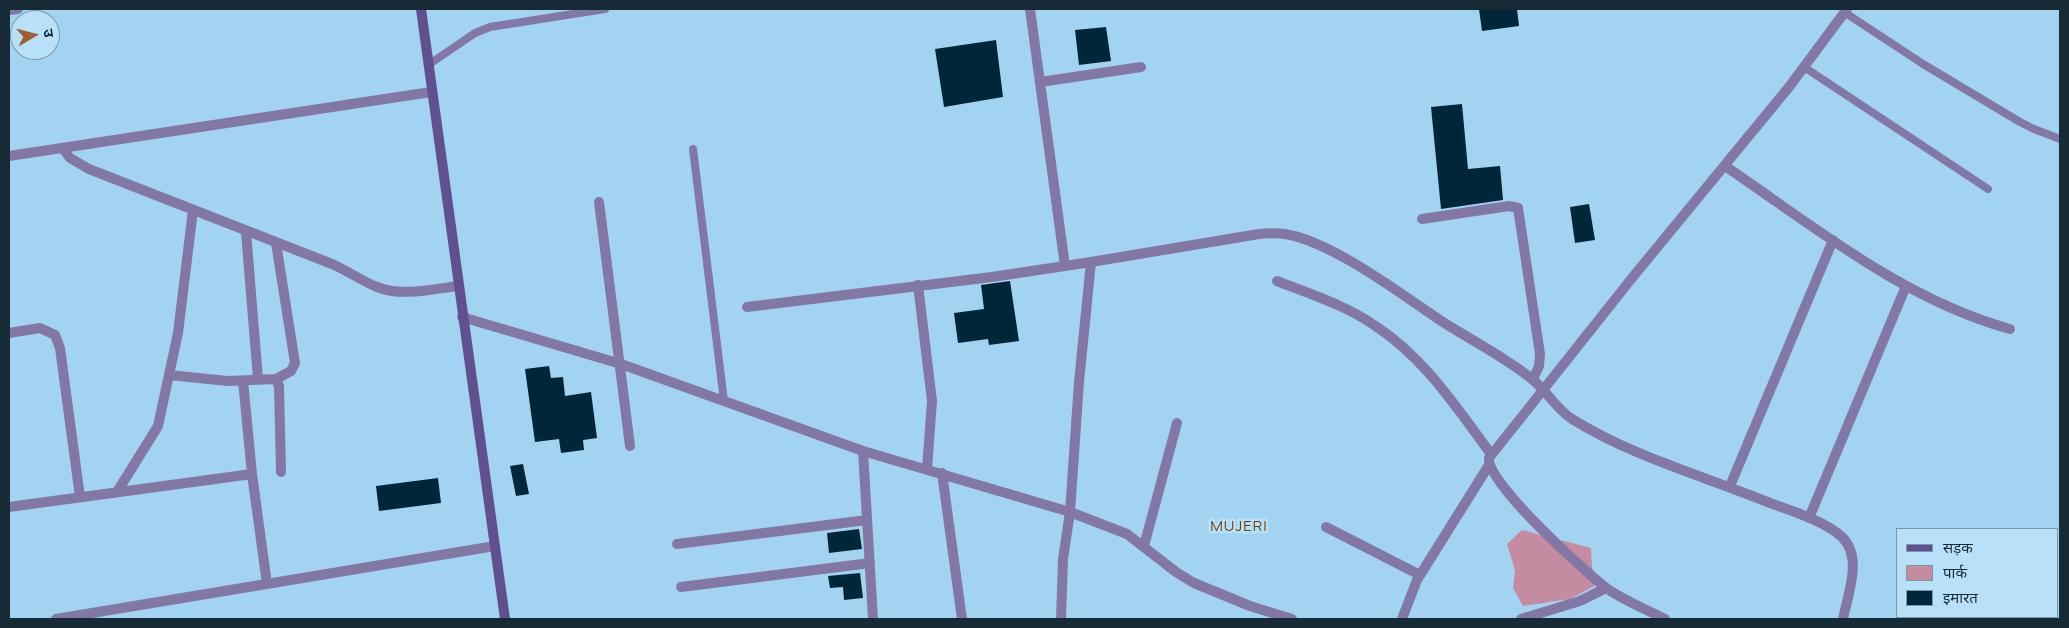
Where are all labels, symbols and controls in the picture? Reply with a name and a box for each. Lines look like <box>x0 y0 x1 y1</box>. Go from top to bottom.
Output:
north arrow <box>10 10 60 60</box>
text: उ <box>39 28 59 38</box>
district label: MUJERI <box>1209 518 1269 536</box>
legend <box>1896 528 2059 618</box>
text: सड़क <box>1943 537 1973 558</box>
text: पार्क <box>1943 562 1967 583</box>
text: इमारत <box>1943 587 1978 608</box>

